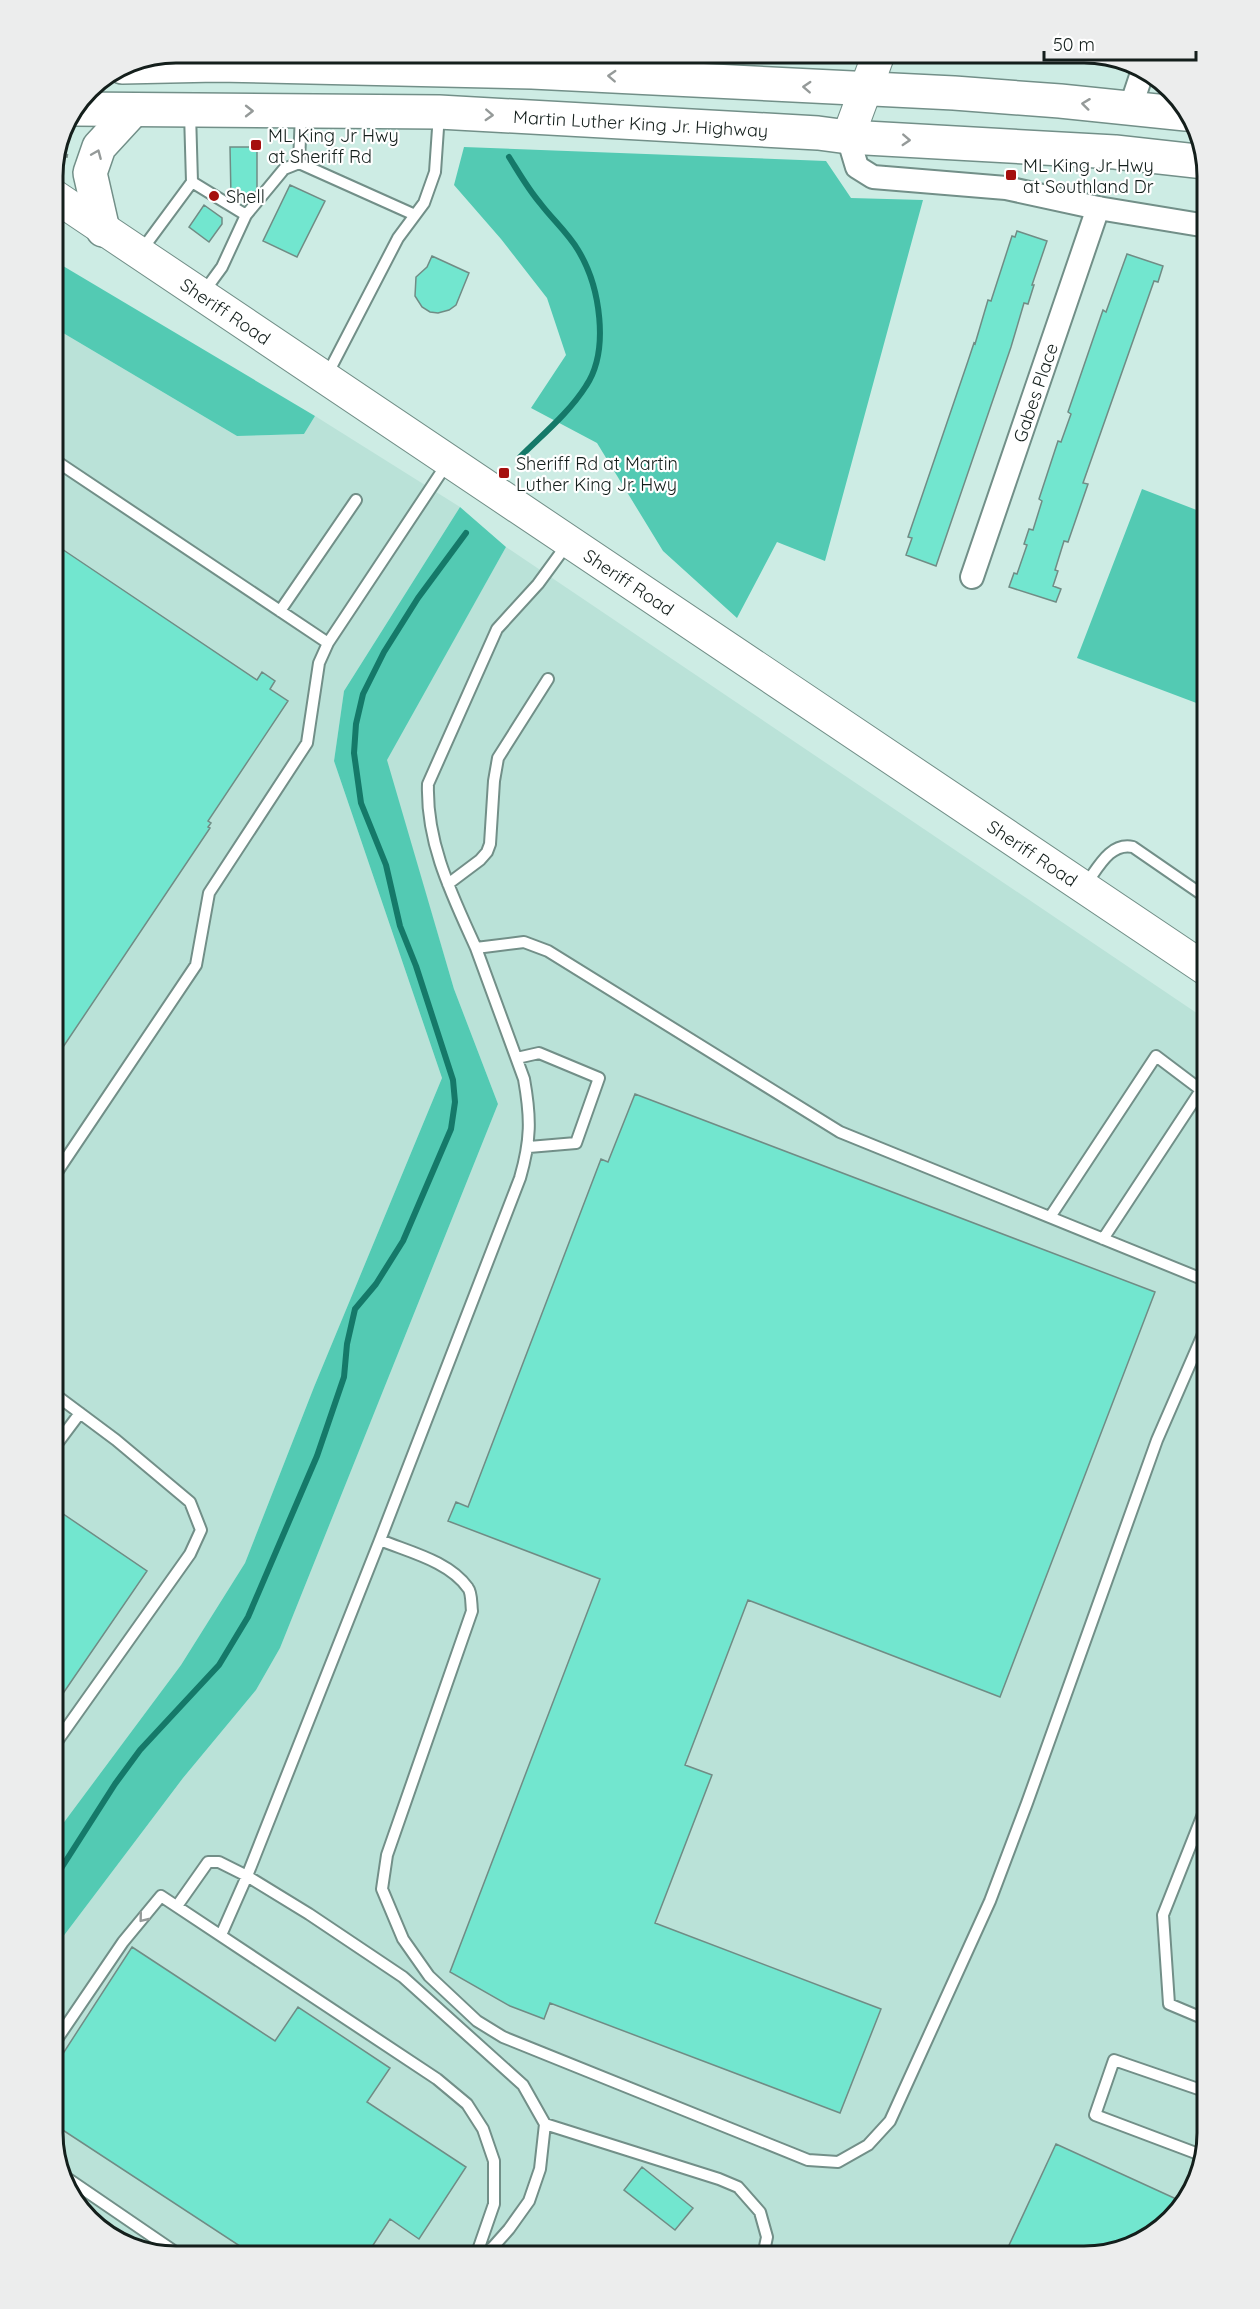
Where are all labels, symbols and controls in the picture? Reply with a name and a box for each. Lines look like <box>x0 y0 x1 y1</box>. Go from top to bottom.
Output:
scale bar <box>1044 24 1196 62</box>
text: 50 m <box>1053 33 1095 56</box>
one-way arrow <box>608 70 617 83</box>
one-way arrow <box>802 80 811 93</box>
one-way arrow <box>1081 98 1091 111</box>
one-way arrow <box>244 105 253 117</box>
street label: Martin Luther King Jr. Highway <box>513 105 769 142</box>
one-way arrow <box>485 108 494 121</box>
place label: ML King Jr Hwy at Sheriff Rd <box>268 124 399 168</box>
one-way arrow <box>902 134 911 147</box>
marker: ML King Jr Hwy at Sheriff Rd <box>249 138 263 152</box>
one-way arrow <box>90 149 102 160</box>
place label: ML King Jr Hwy at Southland Dr <box>1023 154 1154 198</box>
marker: ML King Jr Hwy at Southland Dr <box>1004 168 1018 182</box>
place label: Shell <box>226 185 265 208</box>
marker: Shell <box>207 189 221 203</box>
street label: Sheriff Road <box>176 272 275 349</box>
street label: Gabes Place <box>1007 340 1063 445</box>
place label: Sheriff Rd at Martin Luther King Jr. Hwy <box>516 452 678 496</box>
marker: Sheriff Rd at Martin Luther King Jr. Hwy <box>497 466 511 480</box>
street label: Sheriff Road <box>580 543 679 620</box>
street label: Sheriff Road <box>983 814 1082 891</box>
one-way arrow <box>139 1911 150 1922</box>

